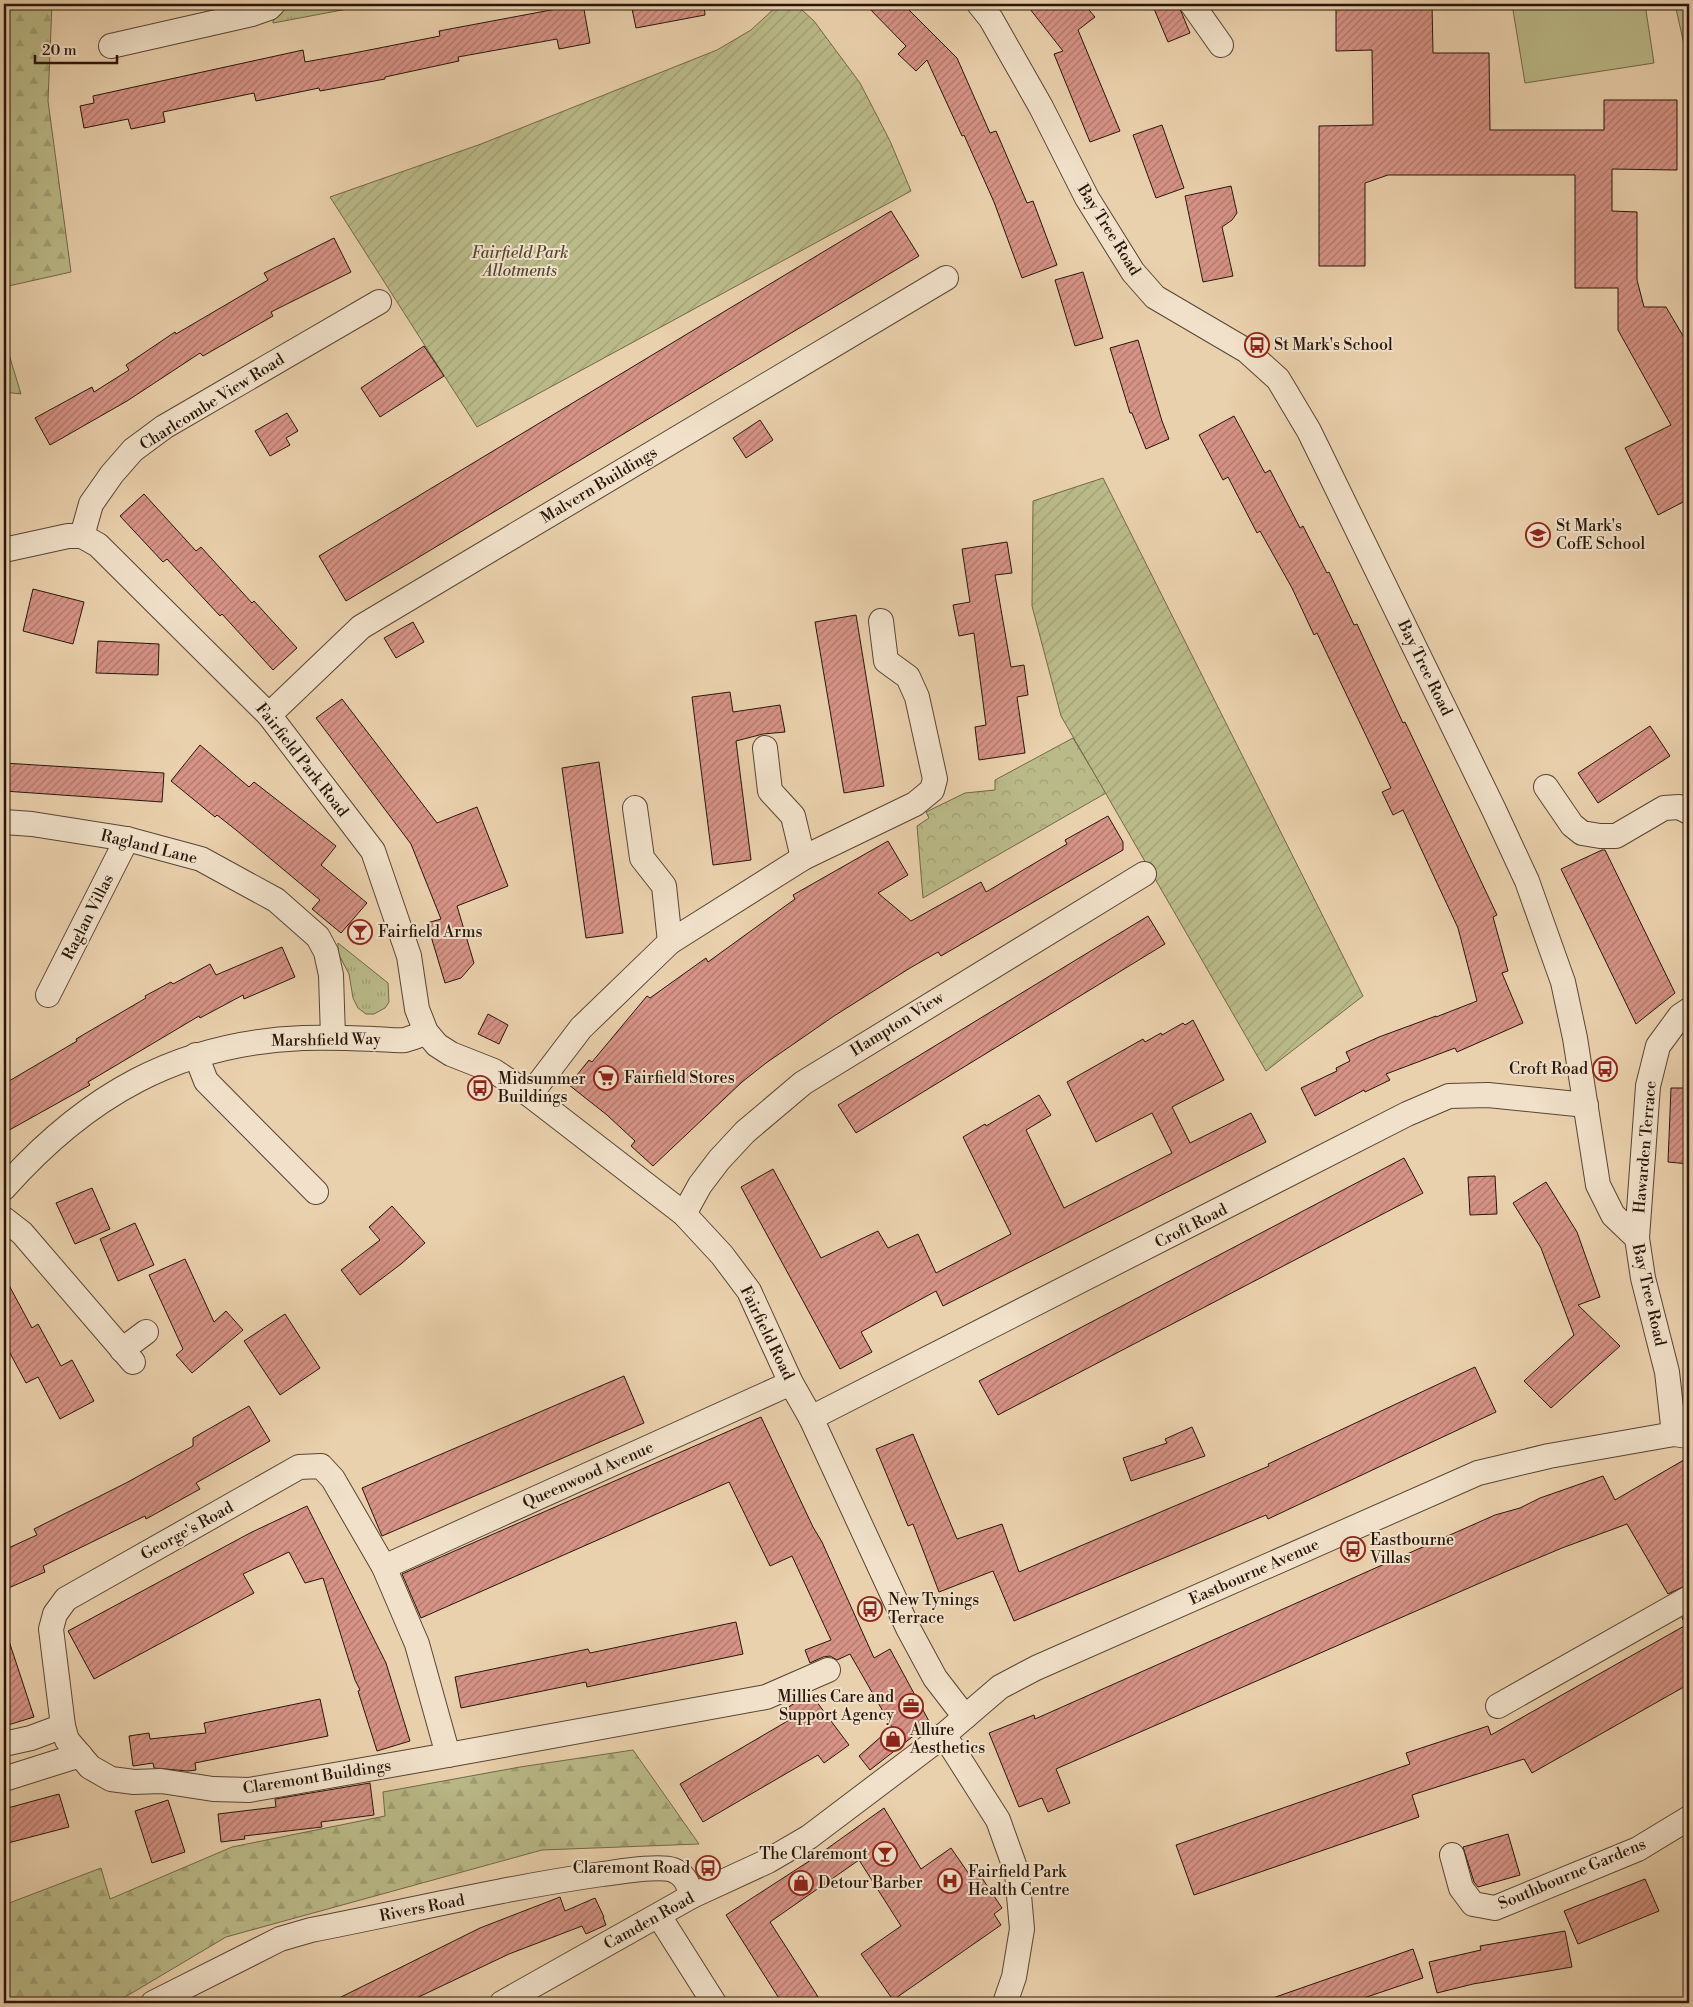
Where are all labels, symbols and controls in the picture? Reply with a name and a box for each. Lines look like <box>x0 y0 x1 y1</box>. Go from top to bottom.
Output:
scale bar <box>35 32 118 64</box>
text: 20 m <box>42 41 77 60</box>
street label: Bay Tree Road <box>1072 180 1145 279</box>
park label: Fairfield Park Allotments <box>472 243 568 281</box>
bus stop icon: St Mark's School <box>1244 332 1270 358</box>
place label: St Mark's School <box>1274 335 1393 355</box>
street label: Charlcombe View Road <box>136 349 288 455</box>
street label: Malvern Buildings <box>537 442 661 528</box>
place label: St Mark's CofE School <box>1556 516 1646 554</box>
school or university icon: St Mark's CofE School <box>1525 522 1551 548</box>
street label: Bay Tree Road <box>1393 616 1457 719</box>
street label: Fairfield Park Road <box>251 699 353 821</box>
street label: Ragland Lane <box>99 825 199 869</box>
street label: Raglan Villas <box>58 871 118 963</box>
bar icon: Fairfield Arms <box>347 919 373 945</box>
place label: Fairfield Arms <box>378 922 482 942</box>
street label: Hampton View <box>847 987 948 1061</box>
street label: Marshfield Way <box>271 1029 381 1051</box>
bus stop icon: Croft Road <box>1592 1056 1618 1082</box>
place label: Croft Road <box>1509 1059 1588 1079</box>
supermarket icon: Fairfield Stores <box>593 1065 619 1091</box>
place label: Fairfield Stores <box>624 1068 735 1088</box>
place label: Midsummer Buildings <box>497 1069 586 1107</box>
bus stop icon: Midsummer Buildings <box>467 1075 493 1101</box>
street label: Hawarden Terrace <box>1629 1080 1661 1214</box>
street label: Croft Road <box>1151 1199 1231 1253</box>
street label: Bay Tree Road <box>1627 1241 1670 1348</box>
street label: Fairfield Road <box>736 1283 798 1383</box>
street label: Queenwood Avenue <box>519 1437 657 1513</box>
street label: George's Road <box>137 1497 237 1565</box>
place label: Eastbourne Villas <box>1369 1530 1454 1568</box>
street label: Eastbourne Avenue <box>1186 1534 1322 1610</box>
bus stop icon: Eastbourne Villas <box>1340 1536 1366 1562</box>
place label: New Tynings Terrace <box>888 1590 979 1628</box>
bus stop icon: New Tynings Terrace <box>857 1596 883 1622</box>
place label: Millies Care and Support Agency <box>777 1687 894 1725</box>
office icon: Millies Care and Support Agency <box>898 1693 924 1719</box>
place label: Allure Aesthetics <box>909 1720 985 1758</box>
shop icon: Allure Aesthetics <box>880 1726 906 1752</box>
street label: Claremont Buildings <box>241 1755 393 1799</box>
street label: Southbourne Gardens <box>1495 1834 1649 1914</box>
bar icon: The Claremont <box>872 1841 898 1867</box>
place label: The Claremont <box>759 1844 868 1864</box>
bus stop icon: Claremont Road <box>695 1855 721 1881</box>
place label: Claremont Road <box>573 1858 690 1878</box>
place label: Fairfield Park Health Centre <box>968 1862 1070 1900</box>
hospital icon: Fairfield Park Health Centre <box>937 1868 963 1894</box>
shop icon: Detour Barber <box>788 1870 814 1896</box>
place label: Detour Barber <box>818 1873 923 1893</box>
street label: Camden Road <box>600 1888 698 1954</box>
street label: Rivers Road <box>378 1890 466 1926</box>

